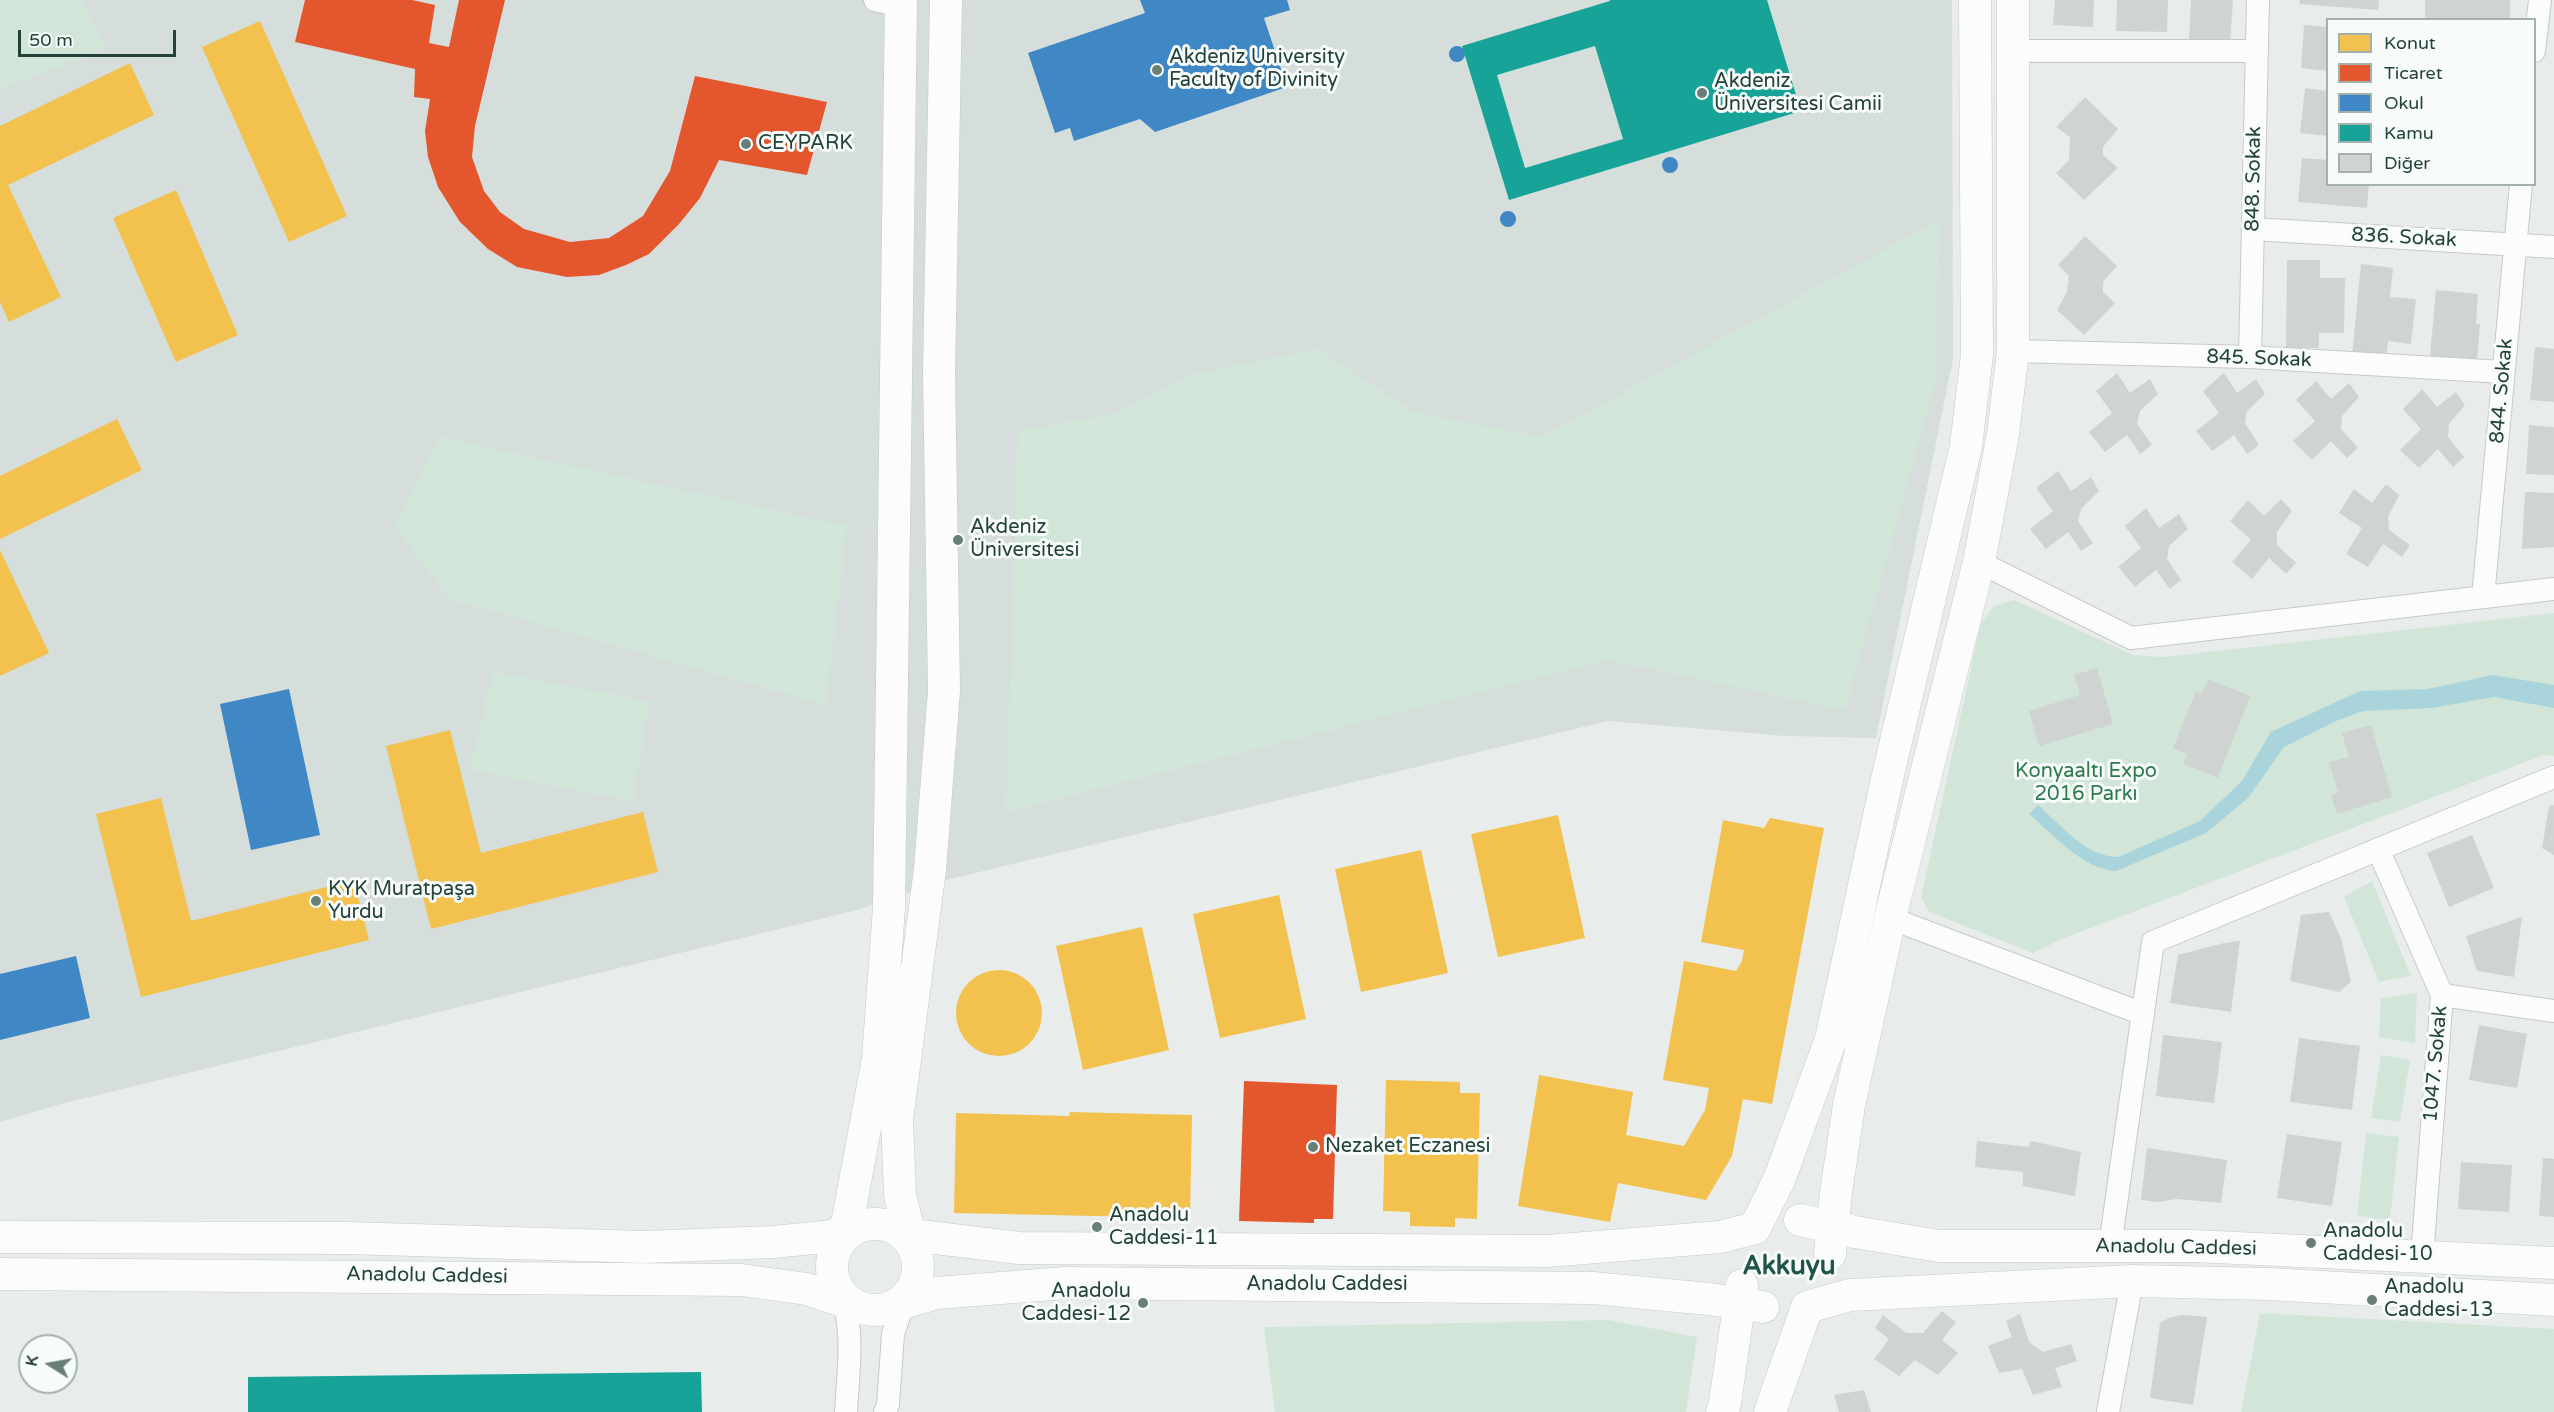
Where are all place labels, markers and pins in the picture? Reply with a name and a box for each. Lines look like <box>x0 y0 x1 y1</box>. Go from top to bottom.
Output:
place label: Akdeniz University Faculty of Divinity <box>1169 46 1345 93</box>
marker: Akdeniz University Faculty of Divinity <box>1150 63 1164 77</box>
place label: Akdeniz Üniversitesi Camii <box>1714 70 1882 117</box>
marker: Akdeniz Üniversitesi Camii <box>1695 86 1709 100</box>
place label: CEYPARK <box>758 132 853 156</box>
marker: CEYPARK <box>739 137 753 151</box>
place label: Akdeniz Üniversitesi <box>970 516 1079 563</box>
marker: Akdeniz Üniversitesi <box>951 533 965 547</box>
place label: KYK Muratpaşa Yurdu <box>328 878 475 925</box>
marker: KYK Muratpaşa Yurdu <box>309 894 323 908</box>
place label: Nezaket Eczanesi <box>1325 1135 1491 1159</box>
marker: Nezaket Eczanesi <box>1306 1140 1320 1154</box>
place label: Anadolu Caddesi-11 <box>1109 1204 1219 1251</box>
marker: Anadolu Caddesi-11 <box>1090 1220 1104 1234</box>
place label: Anadolu Caddesi-10 <box>2323 1220 2433 1267</box>
marker: Anadolu Caddesi-10 <box>2304 1236 2318 1250</box>
place label: Anadolu Caddesi-13 <box>2384 1276 2494 1323</box>
place label: Anadolu Caddesi-12 <box>1021 1280 1131 1327</box>
marker: Anadolu Caddesi-13 <box>2365 1293 2379 1307</box>
marker: Anadolu Caddesi-12 <box>1136 1296 1150 1310</box>

